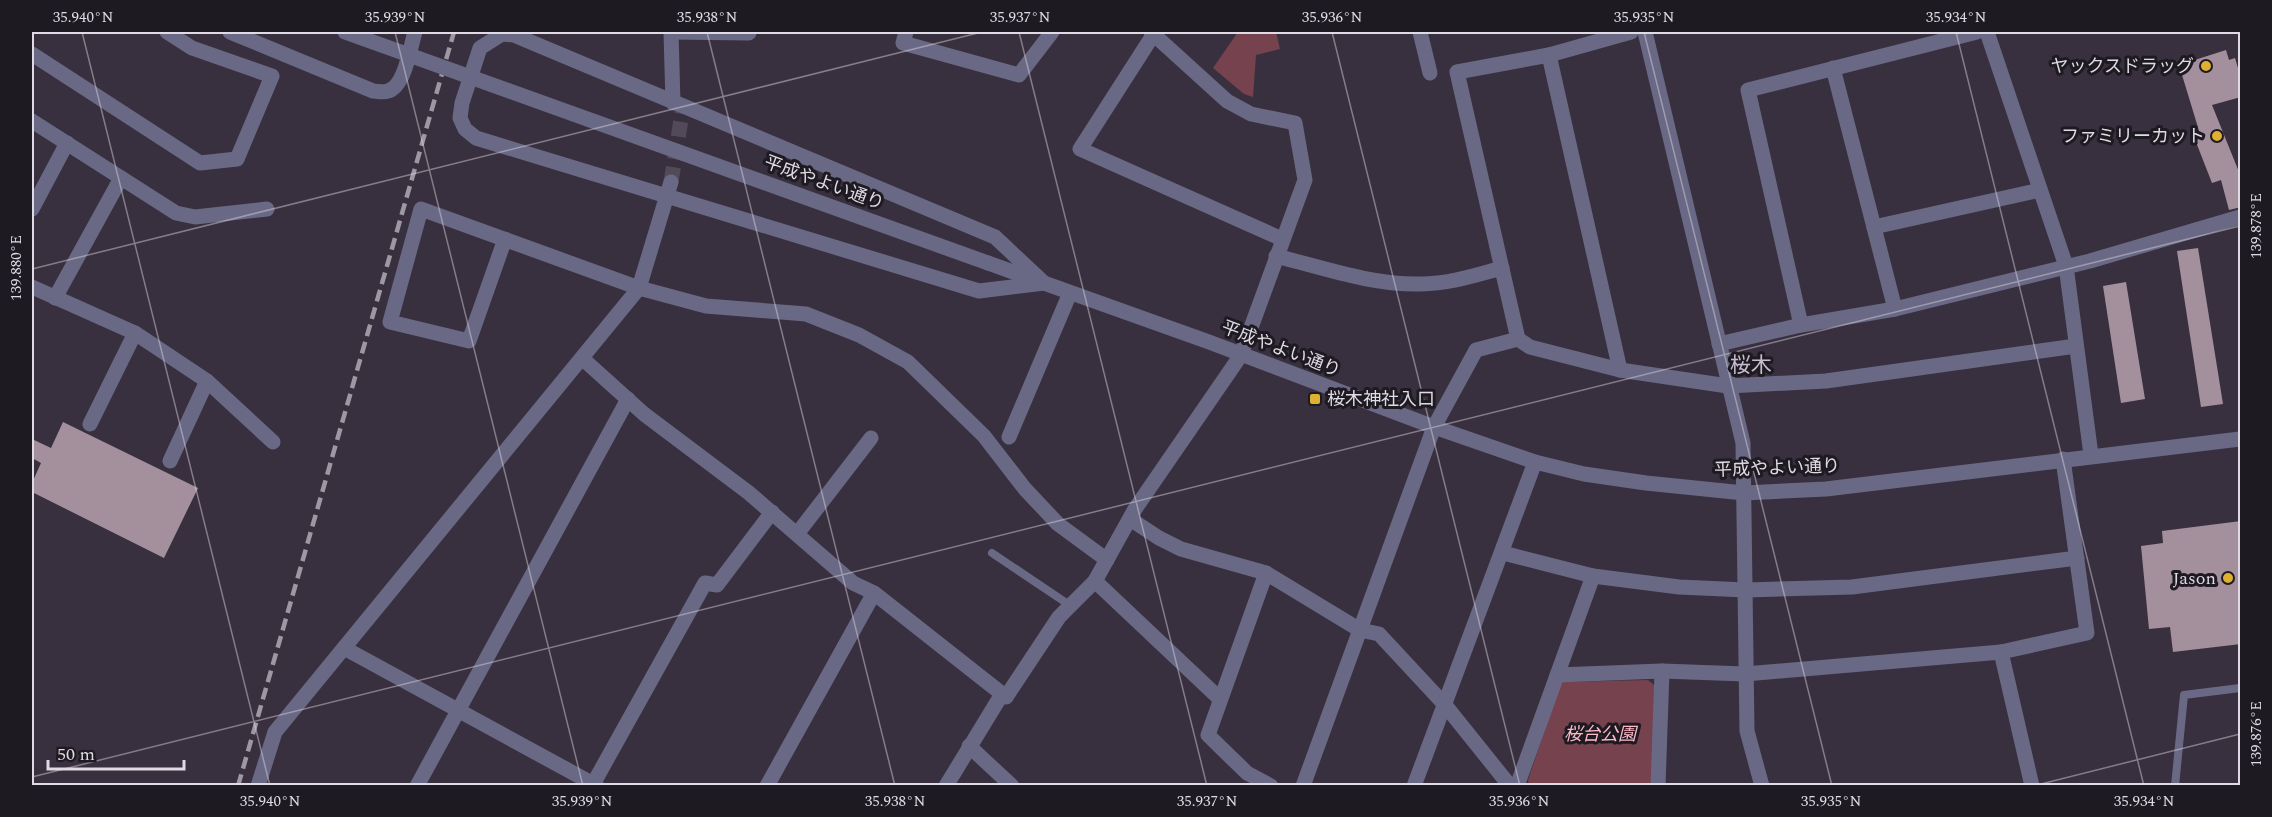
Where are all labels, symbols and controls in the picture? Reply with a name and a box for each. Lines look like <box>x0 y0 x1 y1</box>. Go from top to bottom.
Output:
text: 35.940°N <box>53 6 113 29</box>
text: 35.939°N <box>365 6 425 29</box>
text: 35.938°N <box>677 6 737 29</box>
text: 35.937°N <box>990 6 1050 29</box>
text: 35.936°N <box>1302 6 1362 29</box>
text: 35.935°N <box>1614 6 1674 29</box>
text: 35.934°N <box>1926 6 1986 29</box>
place label: ヤックスドラッグ <box>2051 53 2194 80</box>
marker: ヤックスドラッグ <box>2199 59 2213 73</box>
place label: ファミリーカット <box>2061 123 2205 150</box>
marker: ファミリーカット <box>2210 129 2224 143</box>
street label: 平成やよい通り <box>760 149 888 217</box>
text: 139.878°E <box>2245 193 2268 259</box>
text: 139.880°E <box>5 235 28 301</box>
street label: 平成やよい通り <box>1217 314 1345 384</box>
district label: 桜木 <box>1730 350 1772 382</box>
place label: 桜木神社入口 <box>1327 386 1435 413</box>
marker: 桜木神社入口 <box>1308 392 1322 406</box>
street label: 平成やよい通り <box>1714 452 1840 484</box>
place label: Jason <box>2173 565 2216 592</box>
marker: Jason <box>2221 571 2235 585</box>
text: 139.876°E <box>2245 701 2268 767</box>
park label: 桜台公園 <box>1564 721 1639 748</box>
scale bar <box>48 733 184 771</box>
text: 50 m <box>57 741 95 768</box>
text: 35.940°N <box>240 790 300 813</box>
text: 35.939°N <box>552 790 612 813</box>
text: 35.938°N <box>865 790 925 813</box>
text: 35.937°N <box>1177 790 1237 813</box>
text: 35.936°N <box>1489 790 1549 813</box>
text: 35.935°N <box>1801 790 1861 813</box>
text: 35.934°N <box>2114 790 2174 813</box>

